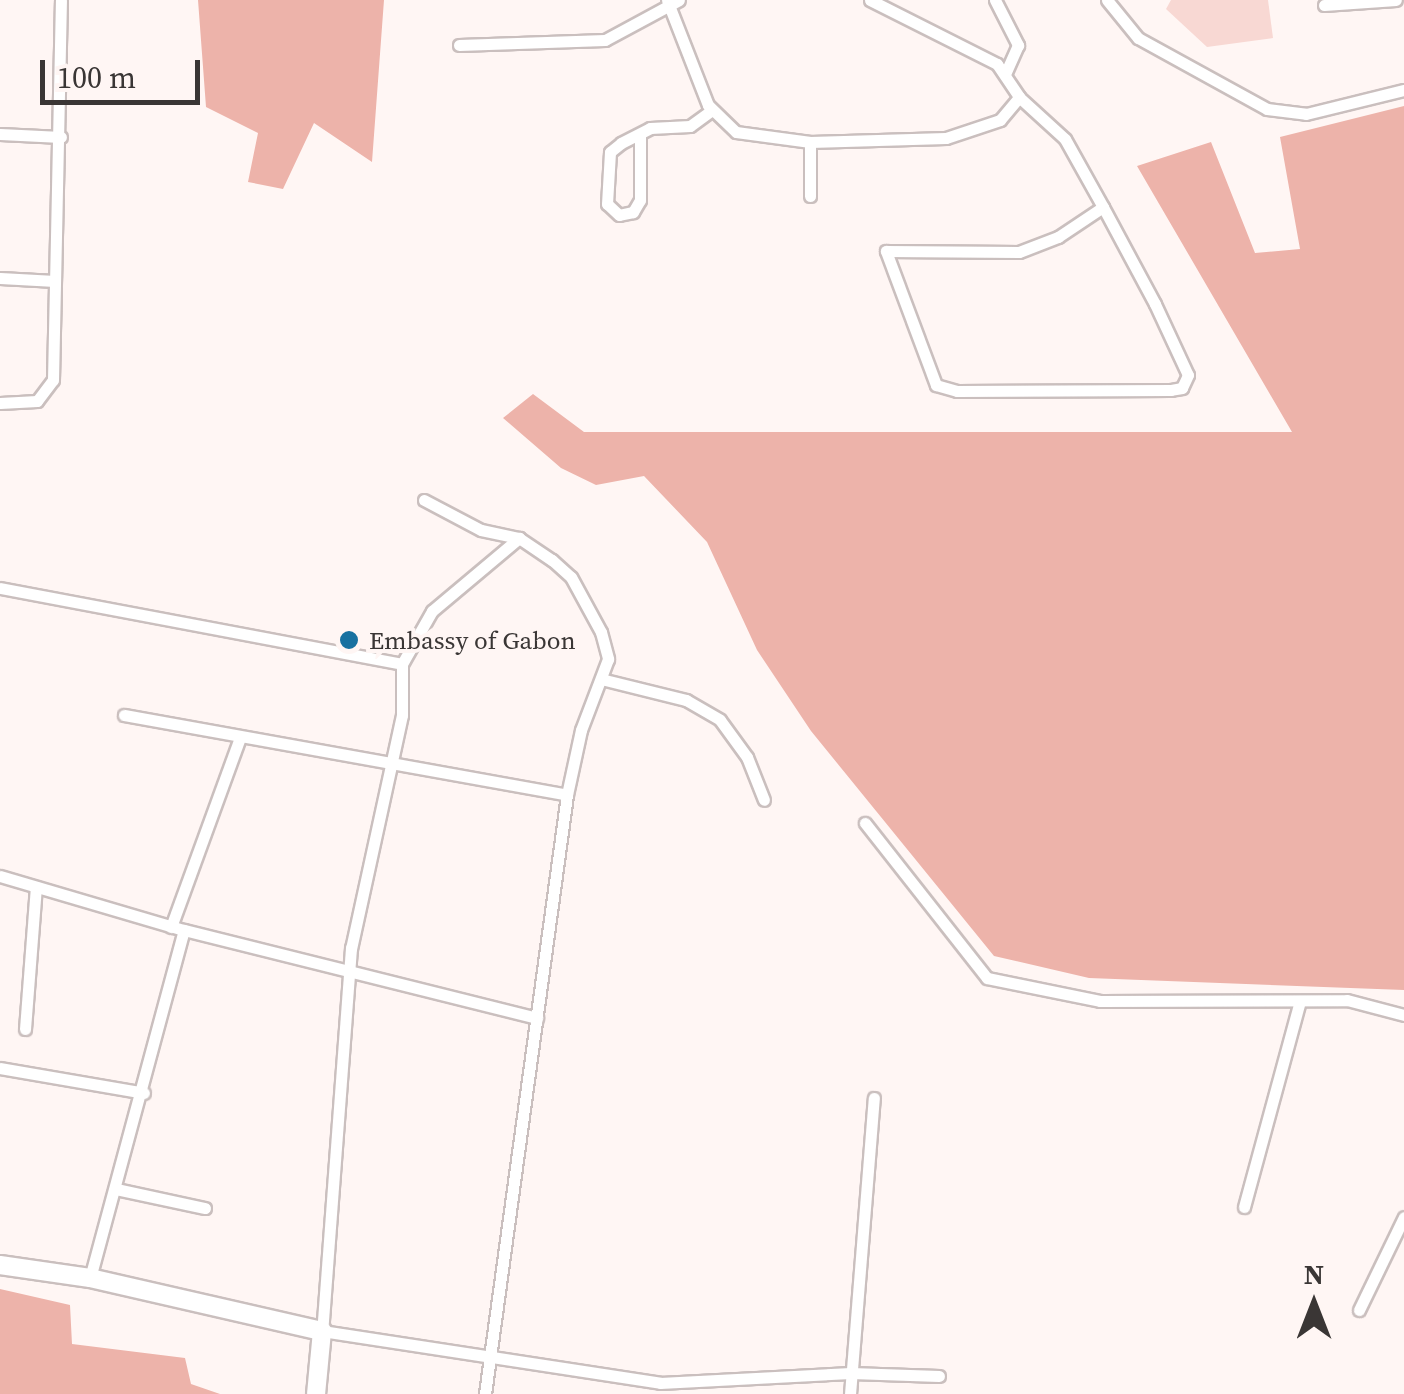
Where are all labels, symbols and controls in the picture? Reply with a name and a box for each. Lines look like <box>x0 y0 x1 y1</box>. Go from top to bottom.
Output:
scale bar <box>45 40 205 102</box>
text: 100 m <box>57 57 136 98</box>
place label: Embassy of Gabon <box>369 625 576 655</box>
marker: Embassy of Gabon <box>338 629 360 651</box>
north arrow <box>1264 1254 1364 1354</box>
text: N <box>1304 1255 1324 1293</box>

